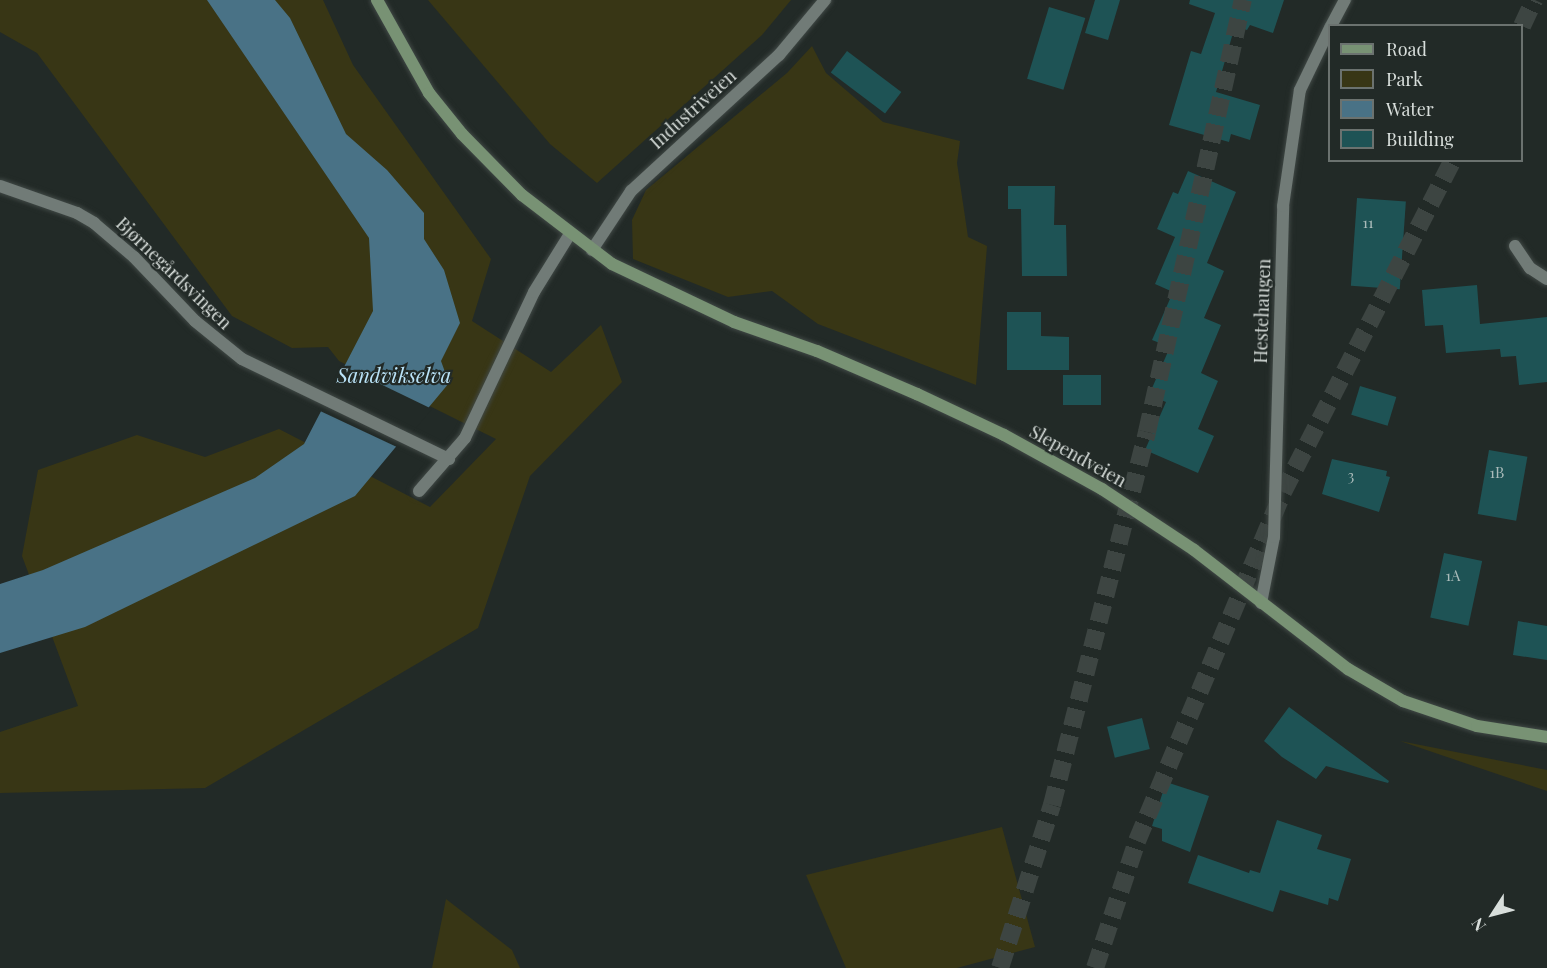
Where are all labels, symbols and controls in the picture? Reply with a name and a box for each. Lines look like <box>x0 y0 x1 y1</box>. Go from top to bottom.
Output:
legend <box>1328 24 1523 162</box>
text: Road <box>1386 37 1427 61</box>
street label: Industriveien <box>646 65 740 153</box>
text: Park <box>1386 67 1423 91</box>
text: Water <box>1386 97 1434 121</box>
text: Building <box>1386 127 1454 151</box>
street label: Bjørnegårdsvingen <box>112 212 236 334</box>
house number: 11 <box>1362 214 1374 232</box>
street label: Hestehaugen <box>1249 258 1275 364</box>
water label: Sandvikselva <box>337 362 451 386</box>
street label: Slependveien <box>1026 421 1130 491</box>
house number: 1B <box>1490 464 1504 482</box>
house number: 3 <box>1348 467 1354 485</box>
house number: 1A <box>1446 567 1460 585</box>
north arrow <box>1463 884 1523 944</box>
text: N <box>1466 914 1490 936</box>

